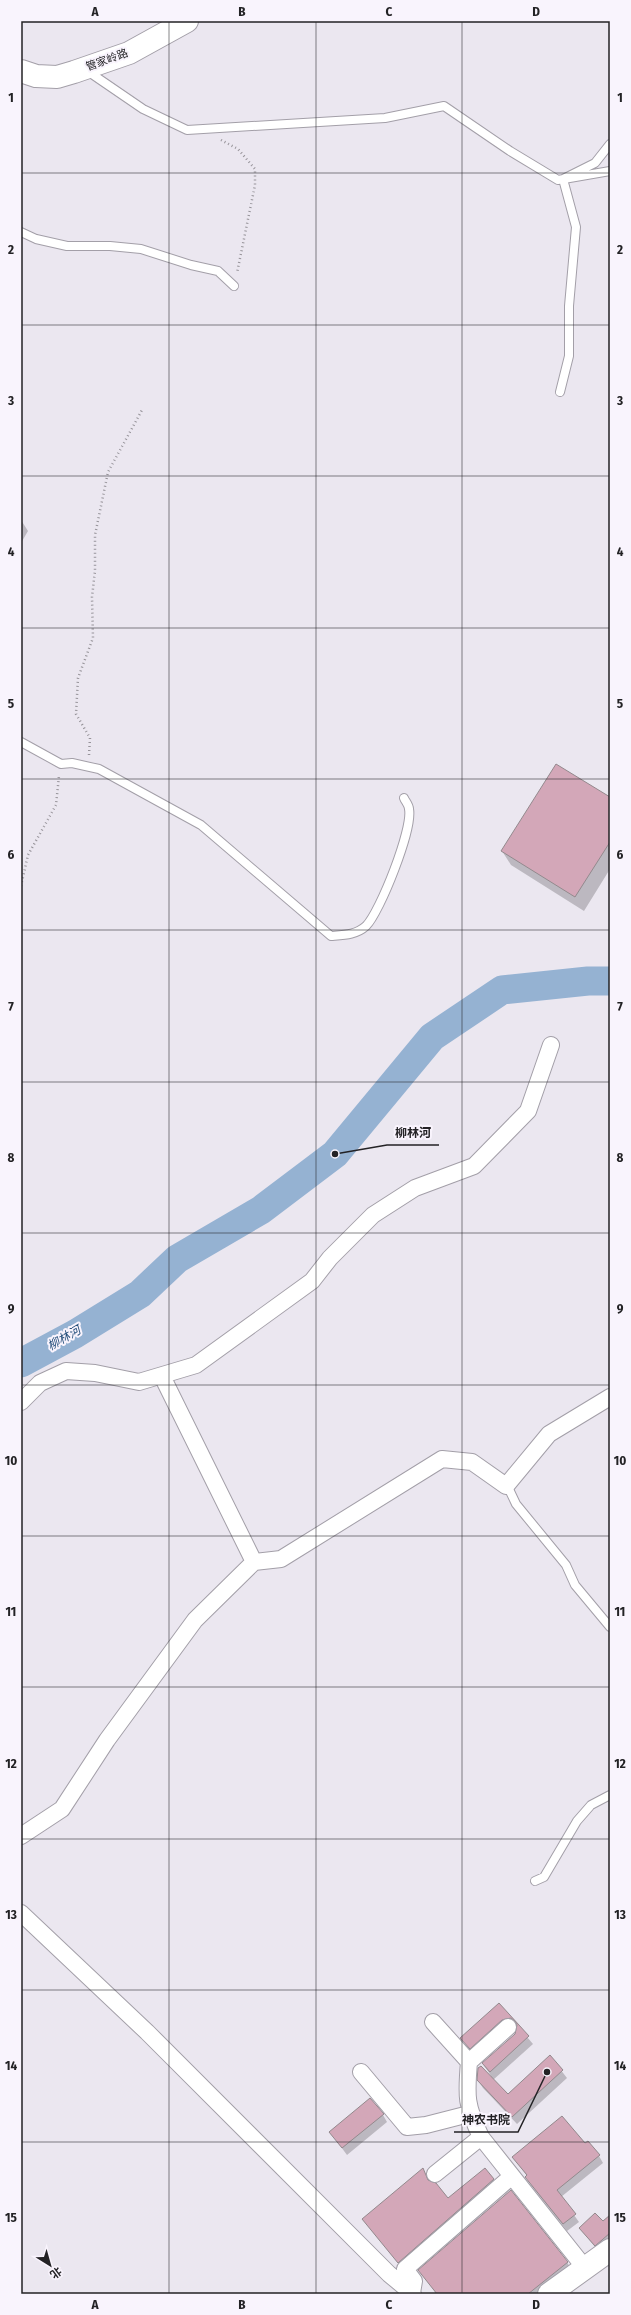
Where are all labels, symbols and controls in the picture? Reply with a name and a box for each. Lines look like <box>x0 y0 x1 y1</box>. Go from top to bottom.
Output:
text: A <box>90 4 99 19</box>
text: B <box>238 4 246 19</box>
text: C <box>386 4 393 19</box>
text: D <box>532 4 540 19</box>
street label: 管家岭路 <box>84 46 130 74</box>
text: 1 <box>8 90 14 105</box>
text: 1 <box>617 90 623 105</box>
text: 2 <box>7 242 14 257</box>
text: 2 <box>616 242 623 257</box>
text: 3 <box>7 393 14 408</box>
text: 3 <box>616 393 623 408</box>
text: 4 <box>8 544 15 559</box>
text: 4 <box>617 544 624 559</box>
text: 5 <box>8 696 14 711</box>
text: 5 <box>617 696 623 711</box>
text: 6 <box>8 847 15 862</box>
text: 6 <box>617 847 624 862</box>
text: 7 <box>8 999 14 1014</box>
text: 7 <box>617 999 623 1014</box>
callout: 柳林河 <box>387 1121 439 1145</box>
text: 柳林河 <box>395 1126 431 1140</box>
text: 8 <box>8 1150 15 1165</box>
text: 8 <box>617 1150 624 1165</box>
text: 9 <box>8 1301 15 1316</box>
text: 9 <box>617 1301 624 1316</box>
water label: 柳林河 <box>45 1322 85 1353</box>
text: 10 <box>5 1453 17 1468</box>
text: 10 <box>614 1453 626 1468</box>
text: 11 <box>6 1604 16 1619</box>
text: 11 <box>615 1604 625 1619</box>
text: 12 <box>5 1756 17 1771</box>
text: 12 <box>614 1756 626 1771</box>
text: 13 <box>5 1907 17 1922</box>
text: 13 <box>614 1907 626 1922</box>
text: 14 <box>5 2058 17 2073</box>
text: 14 <box>614 2058 626 2073</box>
callout: 神农书院 <box>454 2108 518 2132</box>
text: 神农书院 <box>462 2113 510 2127</box>
text: 15 <box>5 2210 17 2225</box>
text: 15 <box>614 2210 626 2225</box>
north arrow <box>30 2245 70 2285</box>
text: 北 <box>47 2264 64 2281</box>
text: A <box>90 2297 99 2312</box>
text: B <box>238 2297 246 2312</box>
text: C <box>386 2297 393 2312</box>
text: D <box>532 2297 540 2312</box>

